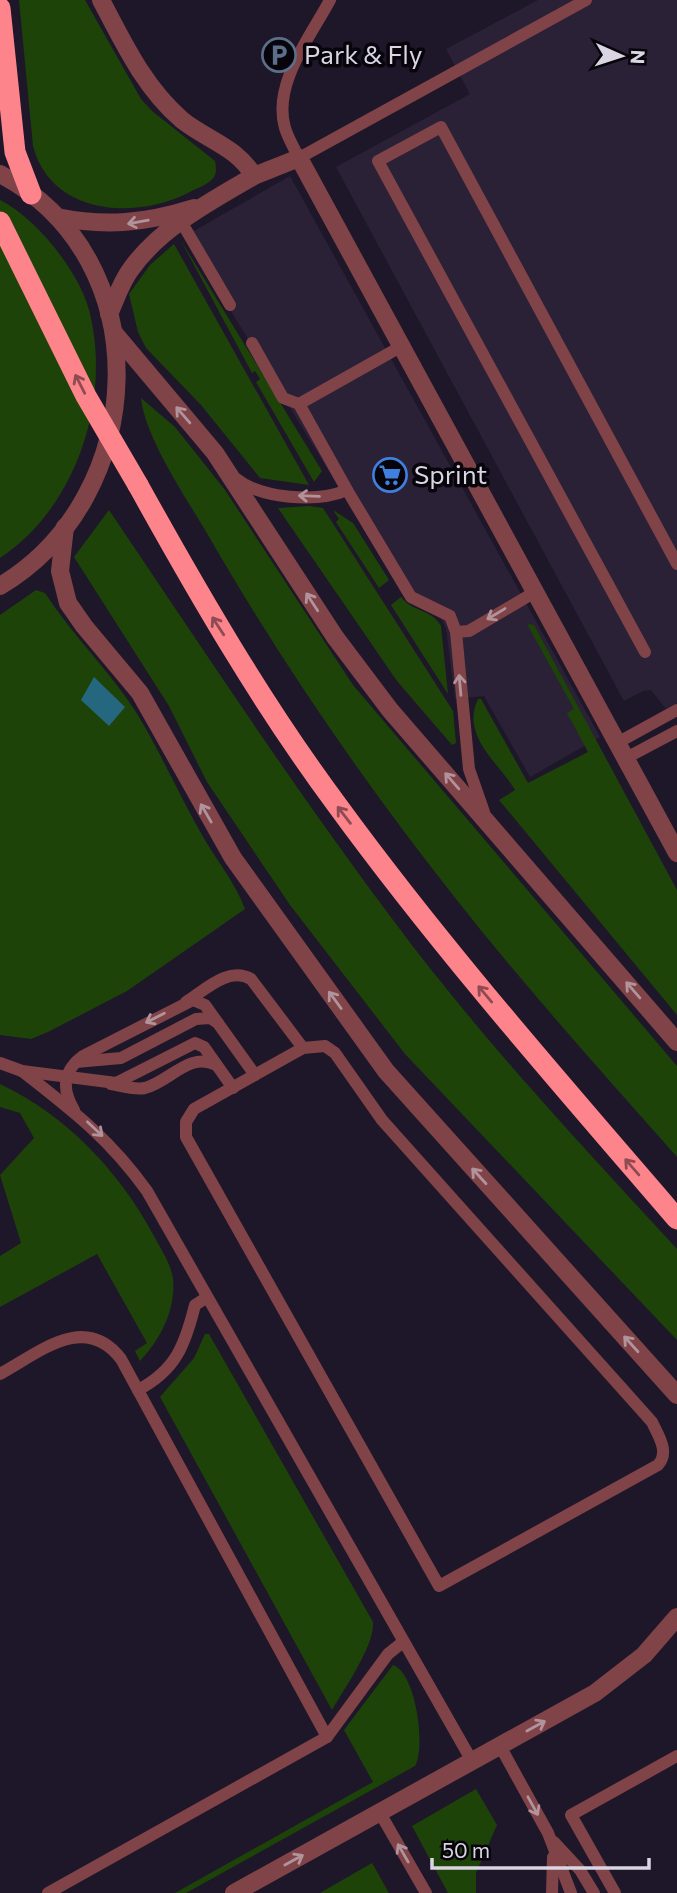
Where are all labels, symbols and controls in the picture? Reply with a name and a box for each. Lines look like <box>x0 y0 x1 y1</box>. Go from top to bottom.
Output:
north arrow <box>586 21 656 91</box>
parking icon: Park & Fly <box>260 36 298 74</box>
place label: Park & Fly <box>304 38 422 69</box>
text: N <box>627 49 650 65</box>
one-way arrow <box>127 216 150 229</box>
one-way arrow <box>73 374 87 395</box>
one-way arrow <box>175 406 191 424</box>
supermarket icon: Sprint <box>371 456 409 494</box>
place label: Sprint <box>414 458 487 489</box>
one-way arrow <box>299 489 321 502</box>
one-way arrow <box>305 593 320 612</box>
one-way arrow <box>487 608 507 622</box>
one-way arrow <box>211 617 225 636</box>
one-way arrow <box>453 674 466 696</box>
one-way arrow <box>444 772 460 790</box>
one-way arrow <box>199 803 213 823</box>
one-way arrow <box>337 806 352 825</box>
one-way arrow <box>625 982 641 1000</box>
one-way arrow <box>477 985 493 1003</box>
one-way arrow <box>328 990 343 1009</box>
one-way arrow <box>145 1011 166 1025</box>
one-way arrow <box>86 1121 103 1138</box>
one-way arrow <box>624 1158 640 1176</box>
one-way arrow <box>470 1168 487 1185</box>
one-way arrow <box>623 1336 639 1354</box>
one-way arrow <box>525 1719 546 1732</box>
one-way arrow <box>526 1795 540 1815</box>
scale bar <box>432 1826 649 1870</box>
text: 50 m <box>442 1837 490 1862</box>
one-way arrow <box>396 1843 409 1864</box>
one-way arrow <box>283 1853 304 1866</box>

